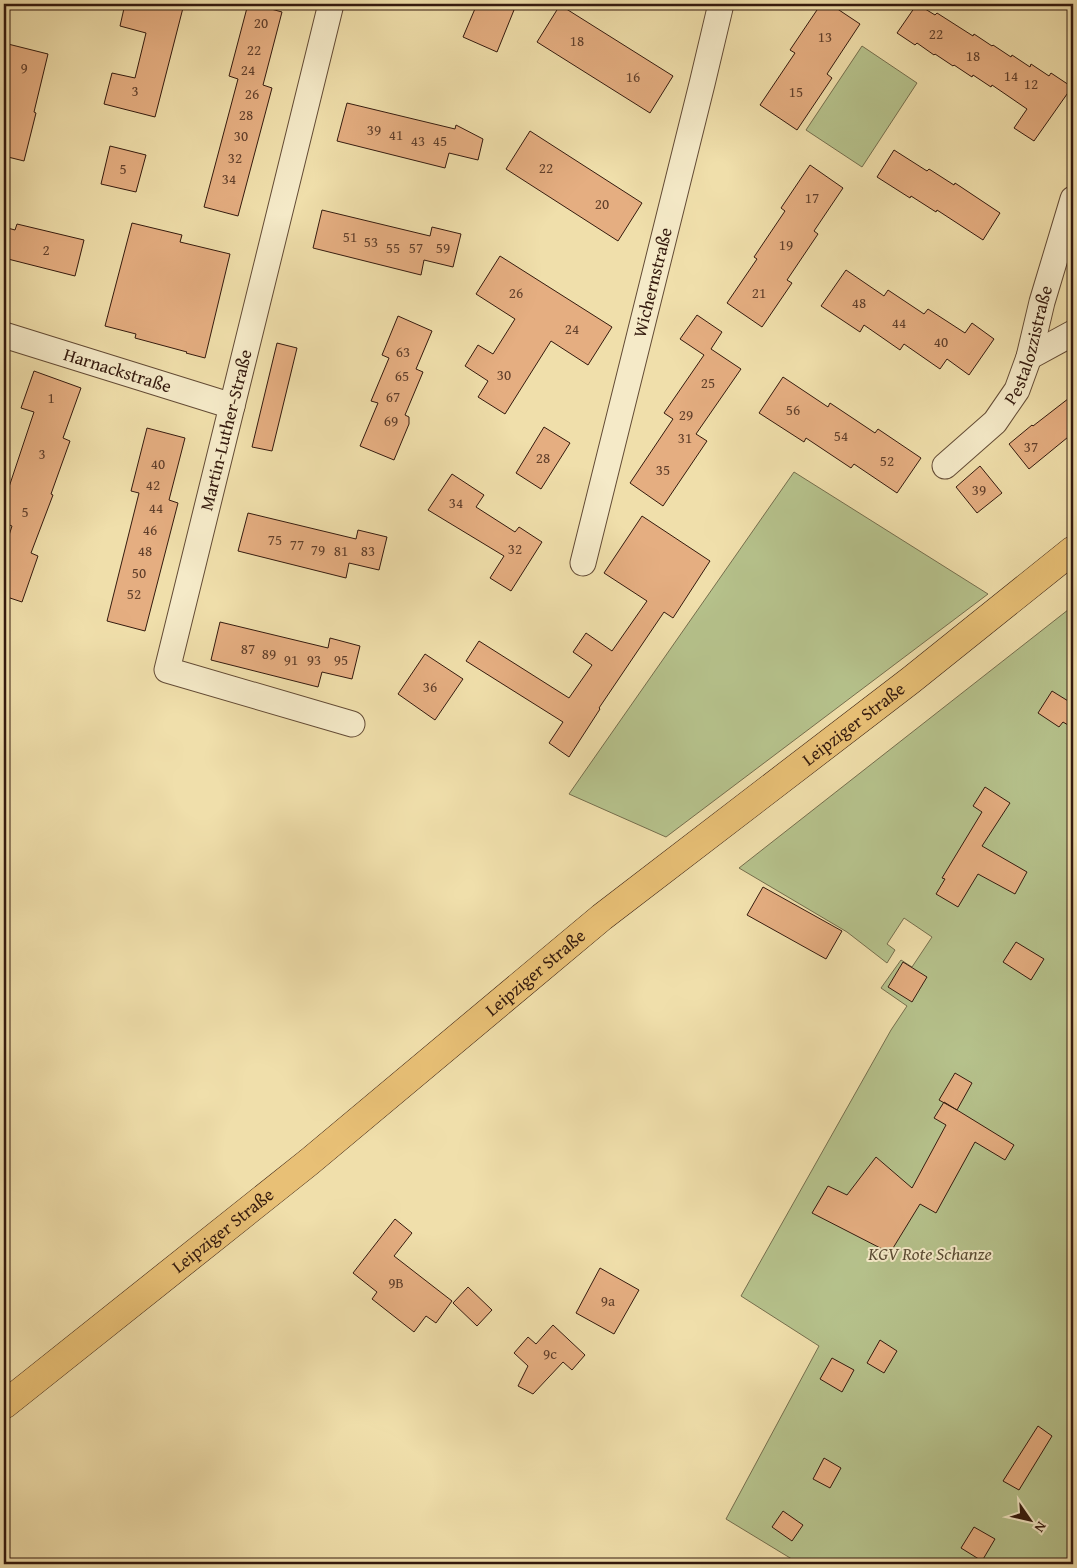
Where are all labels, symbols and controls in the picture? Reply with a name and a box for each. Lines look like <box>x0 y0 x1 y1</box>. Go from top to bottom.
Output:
house number: 20 <box>254 12 268 33</box>
house number: 22 <box>929 23 943 44</box>
house number: 13 <box>818 26 832 47</box>
house number: 18 <box>570 30 584 51</box>
house number: 22 <box>247 39 261 60</box>
house number: 18 <box>966 45 980 66</box>
house number: 9 <box>20 57 28 78</box>
house number: 24 <box>241 59 255 80</box>
house number: 14 <box>1004 65 1018 86</box>
house number: 16 <box>626 66 640 87</box>
house number: 12 <box>1024 73 1038 94</box>
house number: 3 <box>131 80 139 101</box>
house number: 15 <box>789 81 803 102</box>
house number: 26 <box>245 83 259 104</box>
house number: 28 <box>239 104 253 125</box>
house number: 39 <box>367 119 381 140</box>
house number: 41 <box>389 124 403 145</box>
house number: 30 <box>234 125 248 146</box>
house number: 43 <box>411 130 425 151</box>
house number: 45 <box>433 130 447 151</box>
house number: 32 <box>228 147 242 168</box>
house number: 22 <box>539 157 553 178</box>
house number: 5 <box>119 158 127 179</box>
house number: 34 <box>222 168 236 189</box>
house number: 17 <box>805 187 819 208</box>
house number: 20 <box>595 193 609 214</box>
street label: Wichernstraße <box>626 225 679 340</box>
house number: 51 <box>343 226 357 247</box>
house number: 53 <box>364 231 378 252</box>
house number: 19 <box>779 234 793 255</box>
house number: 55 <box>386 237 400 258</box>
house number: 57 <box>409 237 423 258</box>
house number: 59 <box>436 237 450 258</box>
house number: 2 <box>42 239 50 260</box>
house number: 26 <box>509 282 523 303</box>
house number: 21 <box>752 282 766 303</box>
street label: Pestalozzistraße <box>997 282 1059 410</box>
house number: 48 <box>852 292 866 313</box>
house number: 44 <box>892 312 906 333</box>
house number: 24 <box>565 318 579 339</box>
house number: 40 <box>934 331 948 352</box>
street label: Harnackstraße <box>60 340 175 399</box>
house number: 63 <box>396 341 410 362</box>
street label: Martin-Luther-Straße <box>192 346 259 513</box>
house number: 30 <box>497 364 511 385</box>
house number: 65 <box>395 365 409 386</box>
house number: 25 <box>701 372 715 393</box>
house number: 67 <box>386 386 400 407</box>
house number: 1 <box>47 387 55 408</box>
house number: 56 <box>786 399 800 420</box>
house number: 29 <box>679 404 693 425</box>
house number: 69 <box>384 410 398 431</box>
house number: 54 <box>834 425 848 446</box>
house number: 31 <box>678 427 692 448</box>
house number: 37 <box>1024 436 1038 457</box>
house number: 3 <box>38 443 46 464</box>
house number: 28 <box>536 447 550 468</box>
house number: 52 <box>880 450 894 471</box>
house number: 40 <box>151 453 165 474</box>
house number: 35 <box>656 459 670 480</box>
house number: 42 <box>146 474 160 495</box>
house number: 39 <box>972 479 986 500</box>
house number: 34 <box>449 492 463 513</box>
house number: 44 <box>149 497 163 518</box>
house number: 5 <box>21 501 29 522</box>
house number: 46 <box>143 519 157 540</box>
house number: 75 <box>268 529 282 550</box>
house number: 77 <box>290 534 304 555</box>
house number: 32 <box>508 538 522 559</box>
house number: 79 <box>311 539 325 560</box>
house number: 48 <box>138 540 152 561</box>
house number: 81 <box>334 540 348 561</box>
house number: 83 <box>361 540 375 561</box>
house number: 50 <box>132 562 146 583</box>
house number: 52 <box>127 583 141 604</box>
house number: 87 <box>241 638 255 659</box>
house number: 89 <box>262 643 276 664</box>
house number: 91 <box>284 649 298 670</box>
house number: 93 <box>307 649 321 670</box>
house number: 95 <box>334 649 348 670</box>
street label: Leipziger Straße <box>796 675 911 772</box>
house number: 36 <box>423 676 437 697</box>
street label: Leipziger Straße <box>479 922 591 1022</box>
street label: Leipziger Straße <box>166 1181 279 1279</box>
park label: KGV Rote Schanze <box>867 1240 992 1267</box>
house number: 9B <box>388 1272 404 1293</box>
house number: 9a <box>601 1290 615 1311</box>
house number: 9c <box>543 1343 557 1364</box>
north arrow <box>1004 1496 1054 1546</box>
text: N <box>1030 1518 1052 1537</box>

